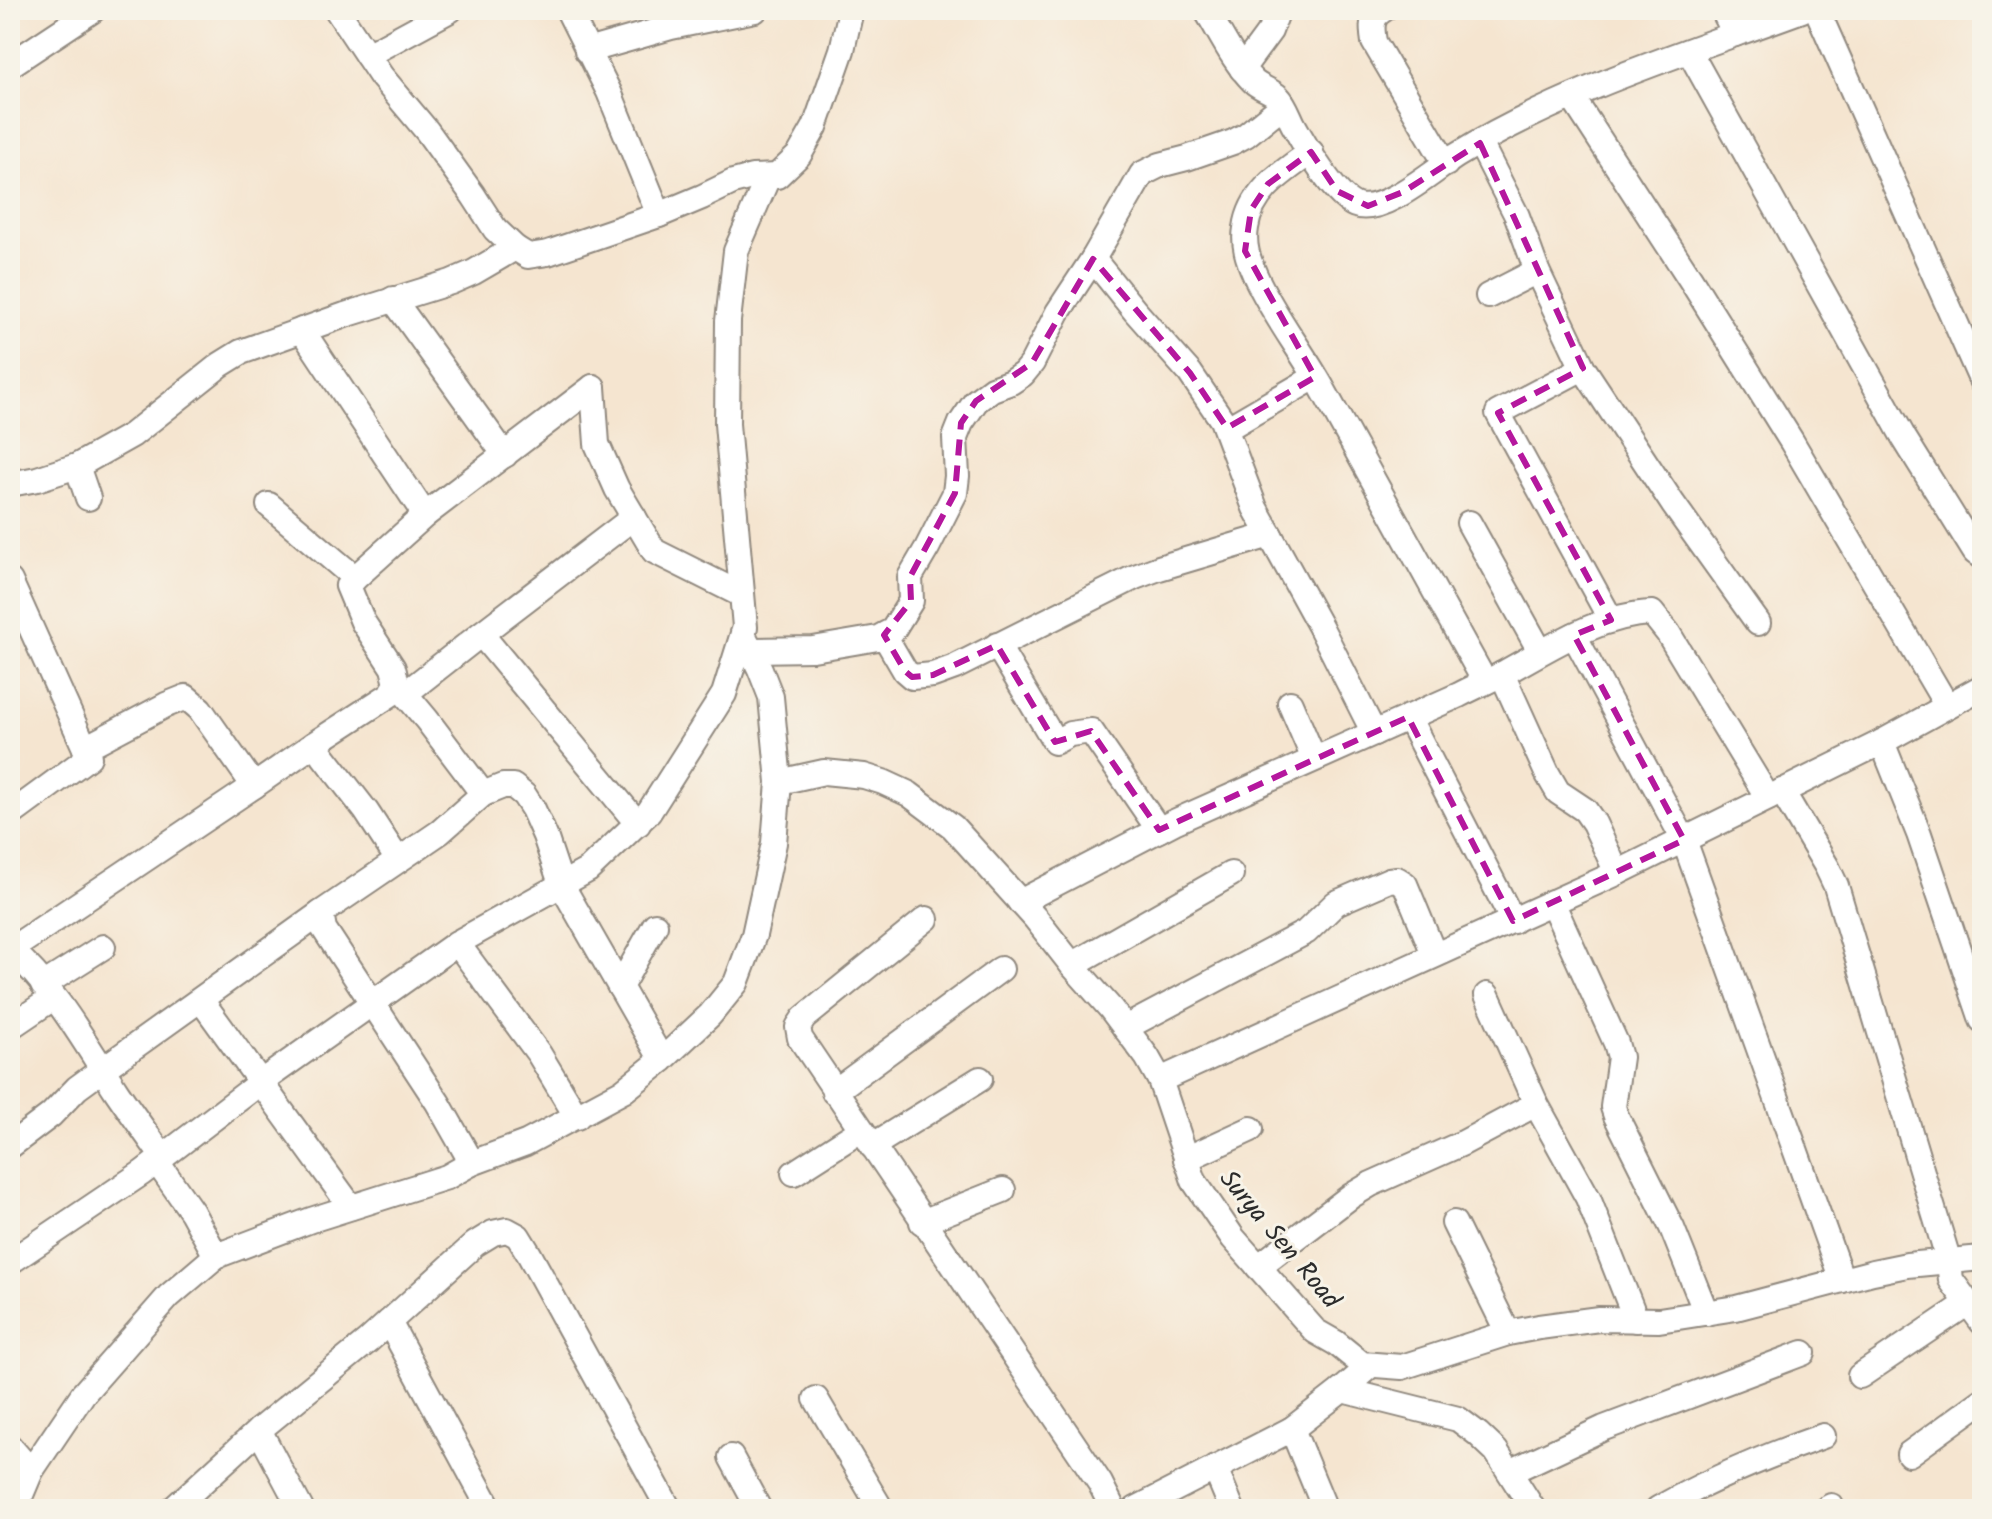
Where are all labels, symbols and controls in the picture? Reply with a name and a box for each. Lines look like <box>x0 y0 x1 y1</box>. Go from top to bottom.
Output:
street label: Surya Sen Road <box>1208 1161 1351 1320</box>

